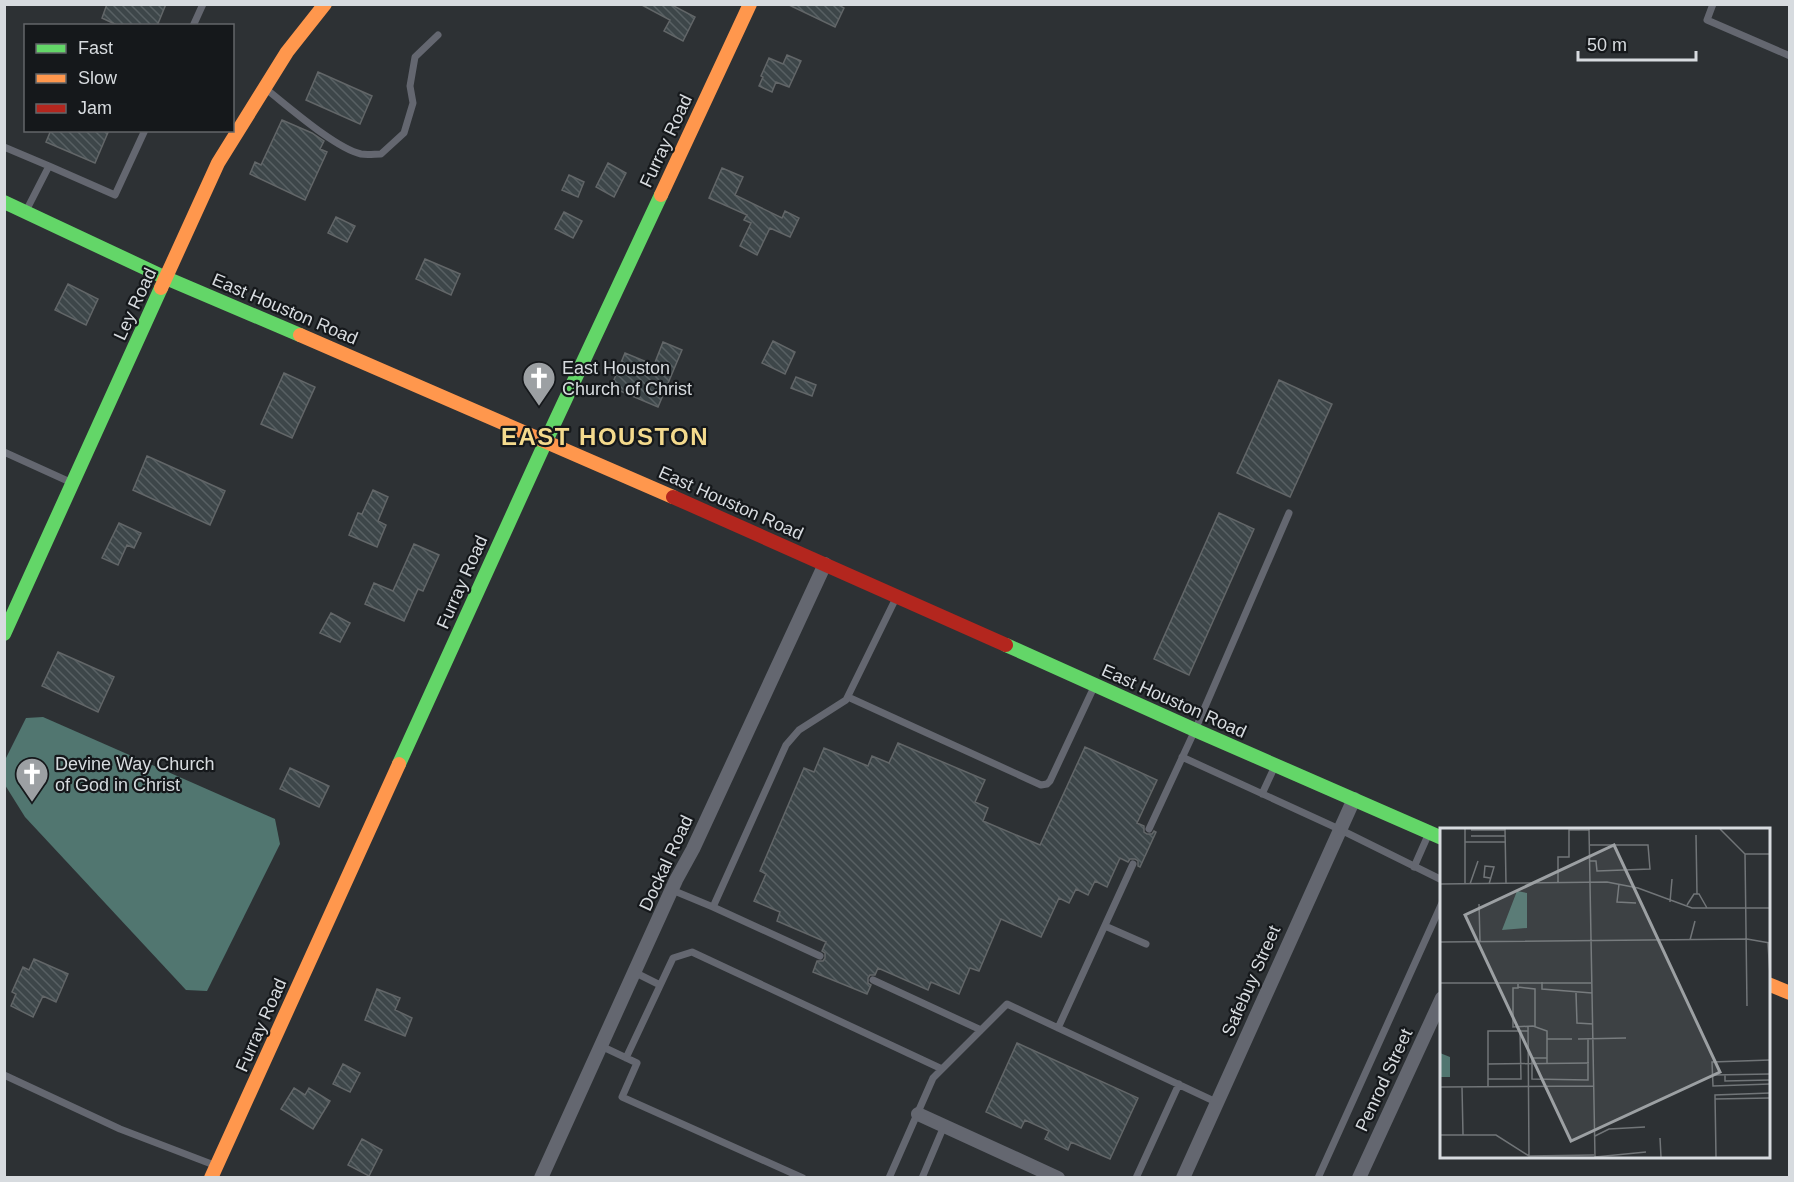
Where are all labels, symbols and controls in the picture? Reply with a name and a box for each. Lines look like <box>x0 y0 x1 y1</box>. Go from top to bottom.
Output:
legend <box>24 24 234 132</box>
scale bar <box>1578 24 1696 62</box>
text: 50 m <box>1587 35 1627 55</box>
text: Fast <box>78 38 113 58</box>
text: Slow <box>78 68 118 88</box>
street label: Furray Road <box>636 91 696 191</box>
text: Jam <box>78 98 112 118</box>
street label: Ley Road <box>110 265 160 343</box>
street label: East Houston Road <box>209 269 361 349</box>
place label: East Houston Church of Christ <box>562 358 692 399</box>
church icon: East Houston Church of Christ <box>521 360 557 407</box>
district label: EAST HOUSTON <box>501 423 709 450</box>
street label: East Houston Road <box>656 462 806 544</box>
street label: Furray Road <box>433 532 491 632</box>
street label: East Houston Road <box>1099 660 1249 742</box>
place label: Devine Way Church of God in Christ <box>55 754 214 795</box>
church icon: Devine Way Church of God in Christ <box>14 756 50 803</box>
street label: Dockal Road <box>635 812 697 914</box>
inset map <box>1440 828 1770 1158</box>
street label: Safebuy Street <box>1218 923 1284 1039</box>
street label: Furray Road <box>232 975 290 1075</box>
street label: Penrod Street <box>1351 1025 1417 1135</box>

